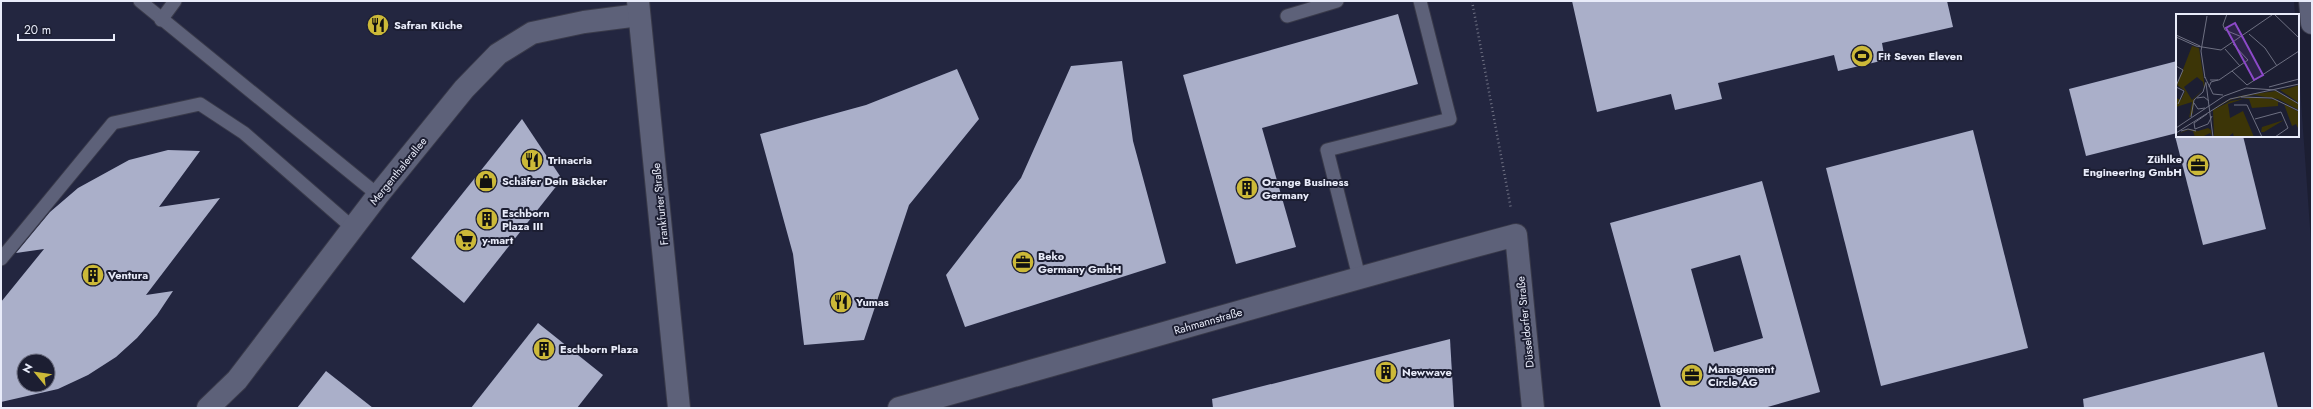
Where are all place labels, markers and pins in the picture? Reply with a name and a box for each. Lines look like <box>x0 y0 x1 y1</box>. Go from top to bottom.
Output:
restaurant icon: Safran Küche <box>365 12 391 38</box>
place label: Safran Küche <box>394 17 463 33</box>
sports icon: Fit Seven Eleven <box>1849 43 1875 69</box>
place label: Fit Seven Eleven <box>1878 48 1963 64</box>
restaurant icon: Trinacria <box>519 147 545 173</box>
place label: Zühlke Engineering GmbH <box>2083 151 2182 180</box>
place label: Trinacria <box>548 152 592 168</box>
office icon: Zühlke Engineering GmbH <box>2185 152 2211 178</box>
shop icon: Schäfer Dein Bäcker <box>473 168 499 194</box>
place label: Schäfer Dein Bäcker <box>502 173 608 189</box>
place label: Orange Business Germany <box>1262 174 1348 203</box>
building icon: Orange Business Germany <box>1234 175 1260 201</box>
place label: Eschborn Plaza III <box>502 205 549 234</box>
building icon: Eschborn Plaza III <box>474 206 500 232</box>
supermarket icon: y-mart <box>453 227 479 253</box>
place label: y-mart <box>481 232 514 248</box>
place label: Beko Germany GmbH <box>1038 248 1121 277</box>
office icon: Beko Germany GmbH <box>1010 249 1036 275</box>
building icon: Ventura <box>80 262 106 288</box>
place label: Ventura <box>107 267 148 283</box>
restaurant icon: Yumas <box>828 289 854 315</box>
place label: Yumas <box>855 294 889 310</box>
building icon: Eschborn Plaza <box>531 336 557 362</box>
place label: Eschborn Plaza <box>560 341 638 357</box>
building icon: Newwave <box>1373 359 1399 385</box>
place label: Management Circle AG <box>1708 361 1775 390</box>
office icon: Management Circle AG <box>1679 362 1705 388</box>
place label: Newwave <box>1402 364 1452 380</box>

